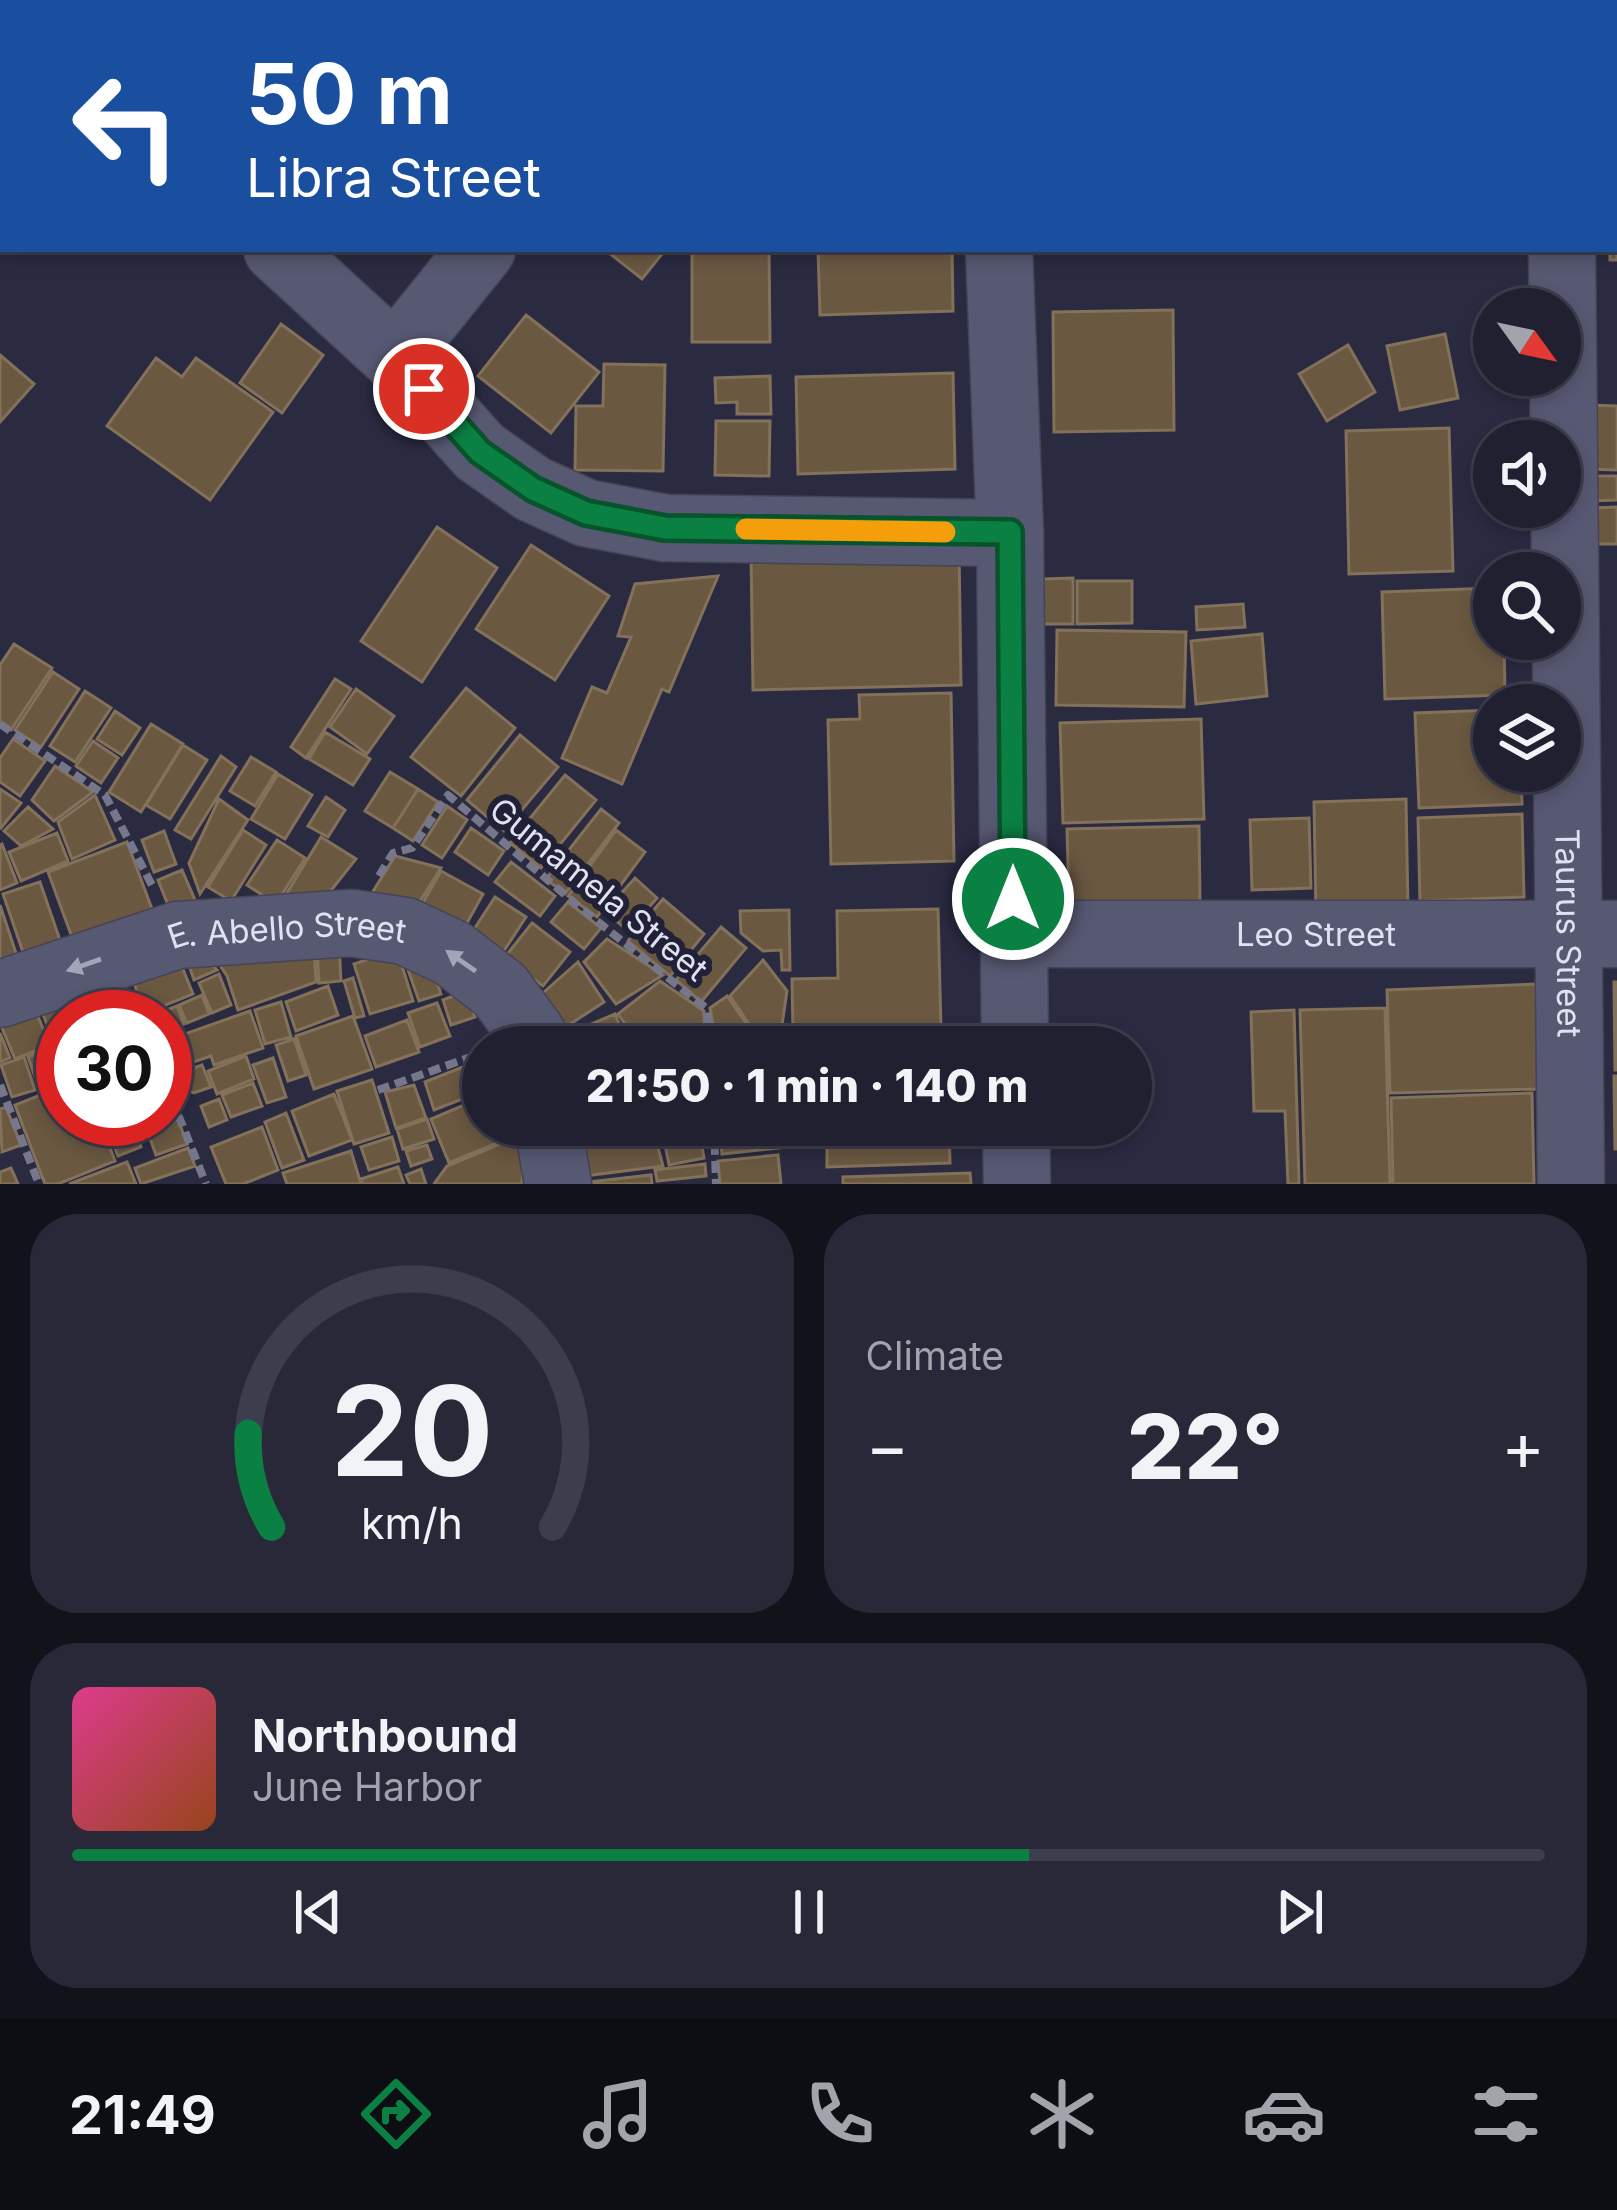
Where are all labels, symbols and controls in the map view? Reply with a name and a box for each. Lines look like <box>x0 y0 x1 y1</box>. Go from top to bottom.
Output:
text: 50 m <box>246 43 453 144</box>
icon: left <box>48 48 204 204</box>
text: Libra Street <box>246 145 541 210</box>
north arrow <box>1473 288 1581 396</box>
map controls <box>1473 288 1581 792</box>
pin <box>373 338 475 440</box>
icon: arrive <box>391 356 457 422</box>
button: sound <box>1473 420 1581 528</box>
button: search <box>1473 552 1581 660</box>
button: layers <box>1473 684 1581 792</box>
street label: Gumamela Street <box>482 789 716 989</box>
street label: Taurus Street <box>1548 828 1590 1038</box>
position arrow <box>950 836 1076 962</box>
street label: E. Abello Street <box>162 902 409 957</box>
street label: Leo Street <box>1236 914 1396 954</box>
one-way arrow <box>445 950 477 973</box>
one-way arrow <box>66 957 102 975</box>
speed limit sign: 30 <box>36 990 192 1146</box>
text: 21:50 · 1 min · 140 m <box>586 1058 1028 1113</box>
text: Climate <box>866 1332 1004 1379</box>
text: 20 <box>330 1355 493 1506</box>
text: 22° <box>1127 1392 1283 1501</box>
text: − <box>866 1406 909 1486</box>
text: + <box>1501 1406 1545 1486</box>
text: km/h <box>361 1496 463 1548</box>
text: Northbound <box>252 1708 518 1763</box>
text: June Harbor <box>252 1763 482 1810</box>
icon: previous <box>285 1879 351 1945</box>
icon: pause <box>776 1879 842 1945</box>
icon: next <box>1267 1879 1333 1945</box>
icon: directions <box>354 2072 438 2156</box>
icon: music <box>576 2072 660 2156</box>
icon: phone <box>798 2072 882 2156</box>
icon: climate <box>1020 2072 1104 2156</box>
icon: car <box>1242 2072 1326 2156</box>
icon: filters <box>1464 2072 1548 2156</box>
text: 21:49 <box>69 2082 216 2147</box>

